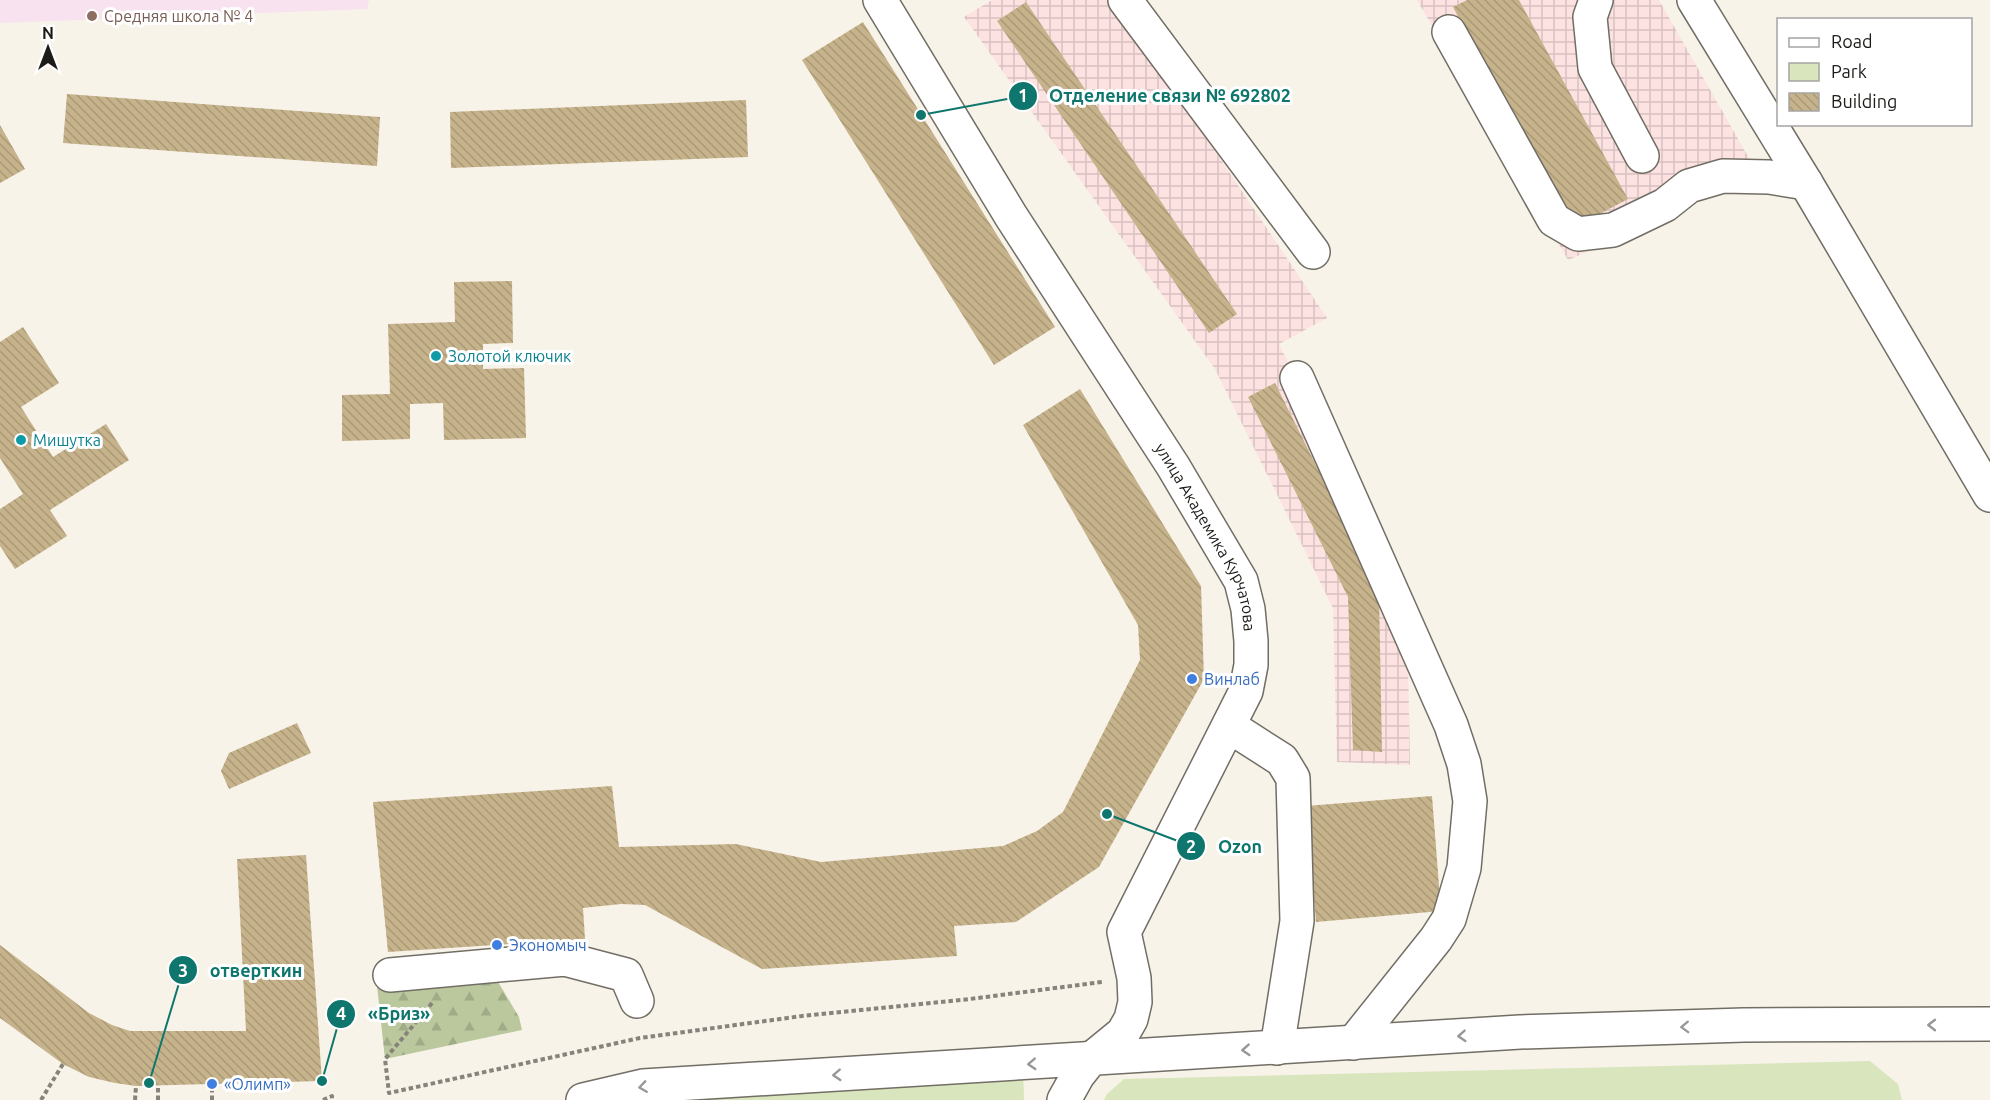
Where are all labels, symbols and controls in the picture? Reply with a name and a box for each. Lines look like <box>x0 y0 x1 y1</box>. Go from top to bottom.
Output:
place label: Средняя школа № 4 <box>104 7 253 25</box>
marker: Средняя школа № 4 <box>85 9 99 23</box>
north arrow <box>18 18 78 78</box>
legend <box>1777 18 1972 126</box>
text: N <box>42 24 54 42</box>
text: Road <box>1831 31 1873 51</box>
text: Park <box>1831 61 1867 81</box>
callout: Отделение связи № 692802 <box>1008 78 1303 114</box>
text: 1 <box>1018 85 1028 105</box>
text: Отделение связи № 692802 <box>1049 85 1291 105</box>
text: Building <box>1831 91 1897 111</box>
place label: Золотой ключик <box>448 347 571 365</box>
marker: Золотой ключик <box>429 349 443 363</box>
place label: Мишутка <box>33 431 101 449</box>
marker: Мишутка <box>14 433 28 447</box>
street label: улица Академика Курчатова <box>1151 440 1259 632</box>
place label: Винлаб <box>1204 670 1260 688</box>
marker: Винлаб <box>1185 672 1199 686</box>
callout: Ozon <box>1176 828 1274 864</box>
text: 2 <box>1186 836 1196 856</box>
text: Ozon <box>1218 836 1262 856</box>
place label: Экономыч <box>509 936 587 954</box>
marker: Экономыч <box>490 938 504 952</box>
callout: отверткин <box>168 952 315 988</box>
text: 3 <box>178 960 188 980</box>
text: отверткин <box>210 960 302 980</box>
callout: «Бриз» <box>326 996 443 1032</box>
text: 4 <box>336 1003 346 1023</box>
text: «Бриз» <box>368 1003 430 1023</box>
one-way arrow <box>1927 1019 1936 1031</box>
one-way arrow <box>1681 1021 1690 1033</box>
one-way arrow <box>1457 1029 1466 1042</box>
one-way arrow <box>1241 1043 1251 1056</box>
one-way arrow <box>1027 1057 1036 1070</box>
one-way arrow <box>833 1068 842 1081</box>
place label: «Олимп» <box>224 1075 291 1093</box>
marker: «Олимп» <box>205 1077 219 1091</box>
one-way arrow <box>638 1081 647 1093</box>

